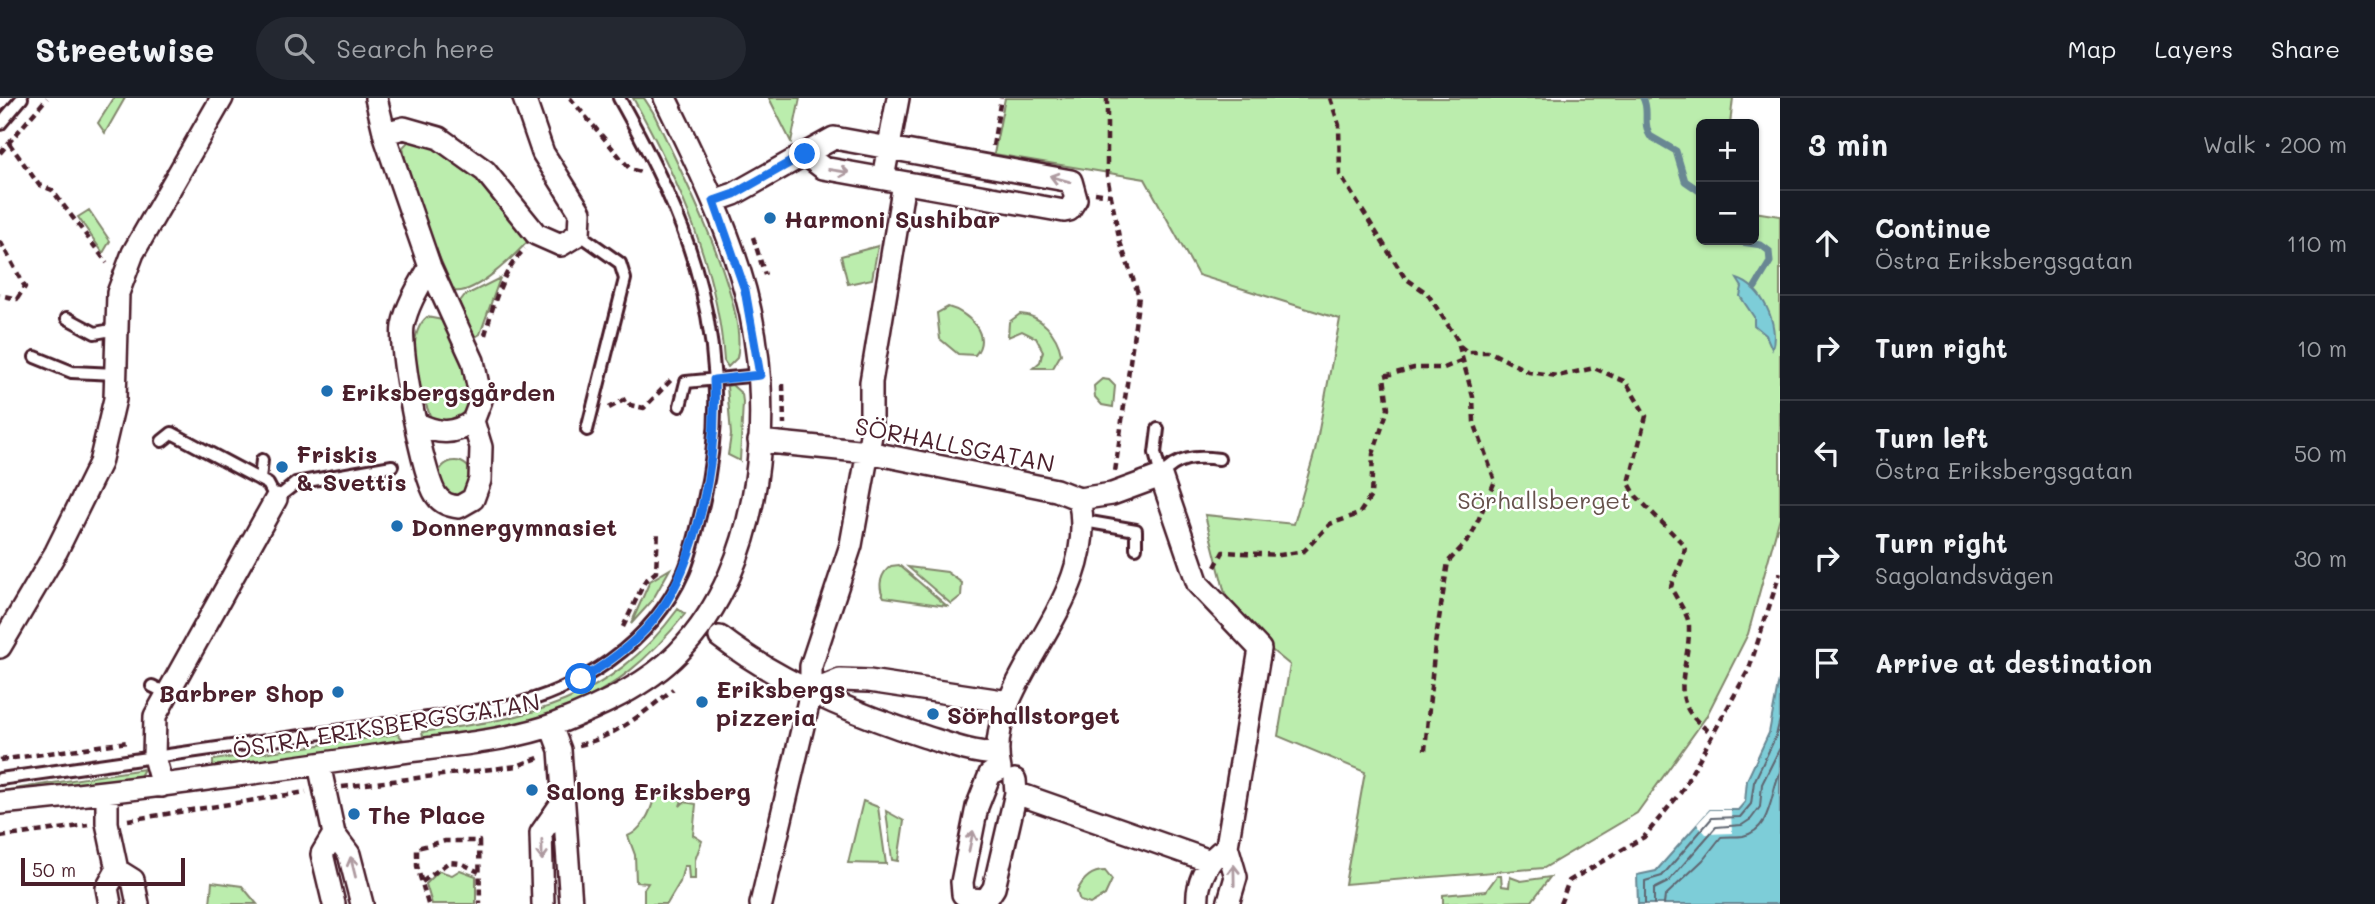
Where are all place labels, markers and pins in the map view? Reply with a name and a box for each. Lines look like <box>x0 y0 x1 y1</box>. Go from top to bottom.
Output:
place label: Harmoni Sushibar <box>784 203 1000 234</box>
marker: Harmoni Sushibar <box>762 210 778 226</box>
place label: Eriksbergsgården <box>341 376 555 407</box>
marker: Eriksbergsgården <box>319 383 335 399</box>
place label: Friskis & Svettis <box>296 438 406 497</box>
marker: Friskis & Svettis <box>274 459 290 475</box>
place label: Donnergymnasiet <box>411 511 617 542</box>
marker: Donnergymnasiet <box>389 518 405 534</box>
place label: Eriksbergs pizzeria <box>716 673 845 732</box>
place label: Barbrer Shop <box>159 677 324 708</box>
marker: Barbrer Shop <box>330 684 346 700</box>
marker: Eriksbergs pizzeria <box>694 694 710 710</box>
place label: Sörhallstorget <box>947 699 1120 730</box>
marker: Sörhallstorget <box>925 706 941 722</box>
place label: Salong Eriksberg <box>546 775 751 806</box>
marker: Salong Eriksberg <box>524 782 540 798</box>
place label: The Place <box>368 799 485 830</box>
marker: The Place <box>346 806 362 822</box>

